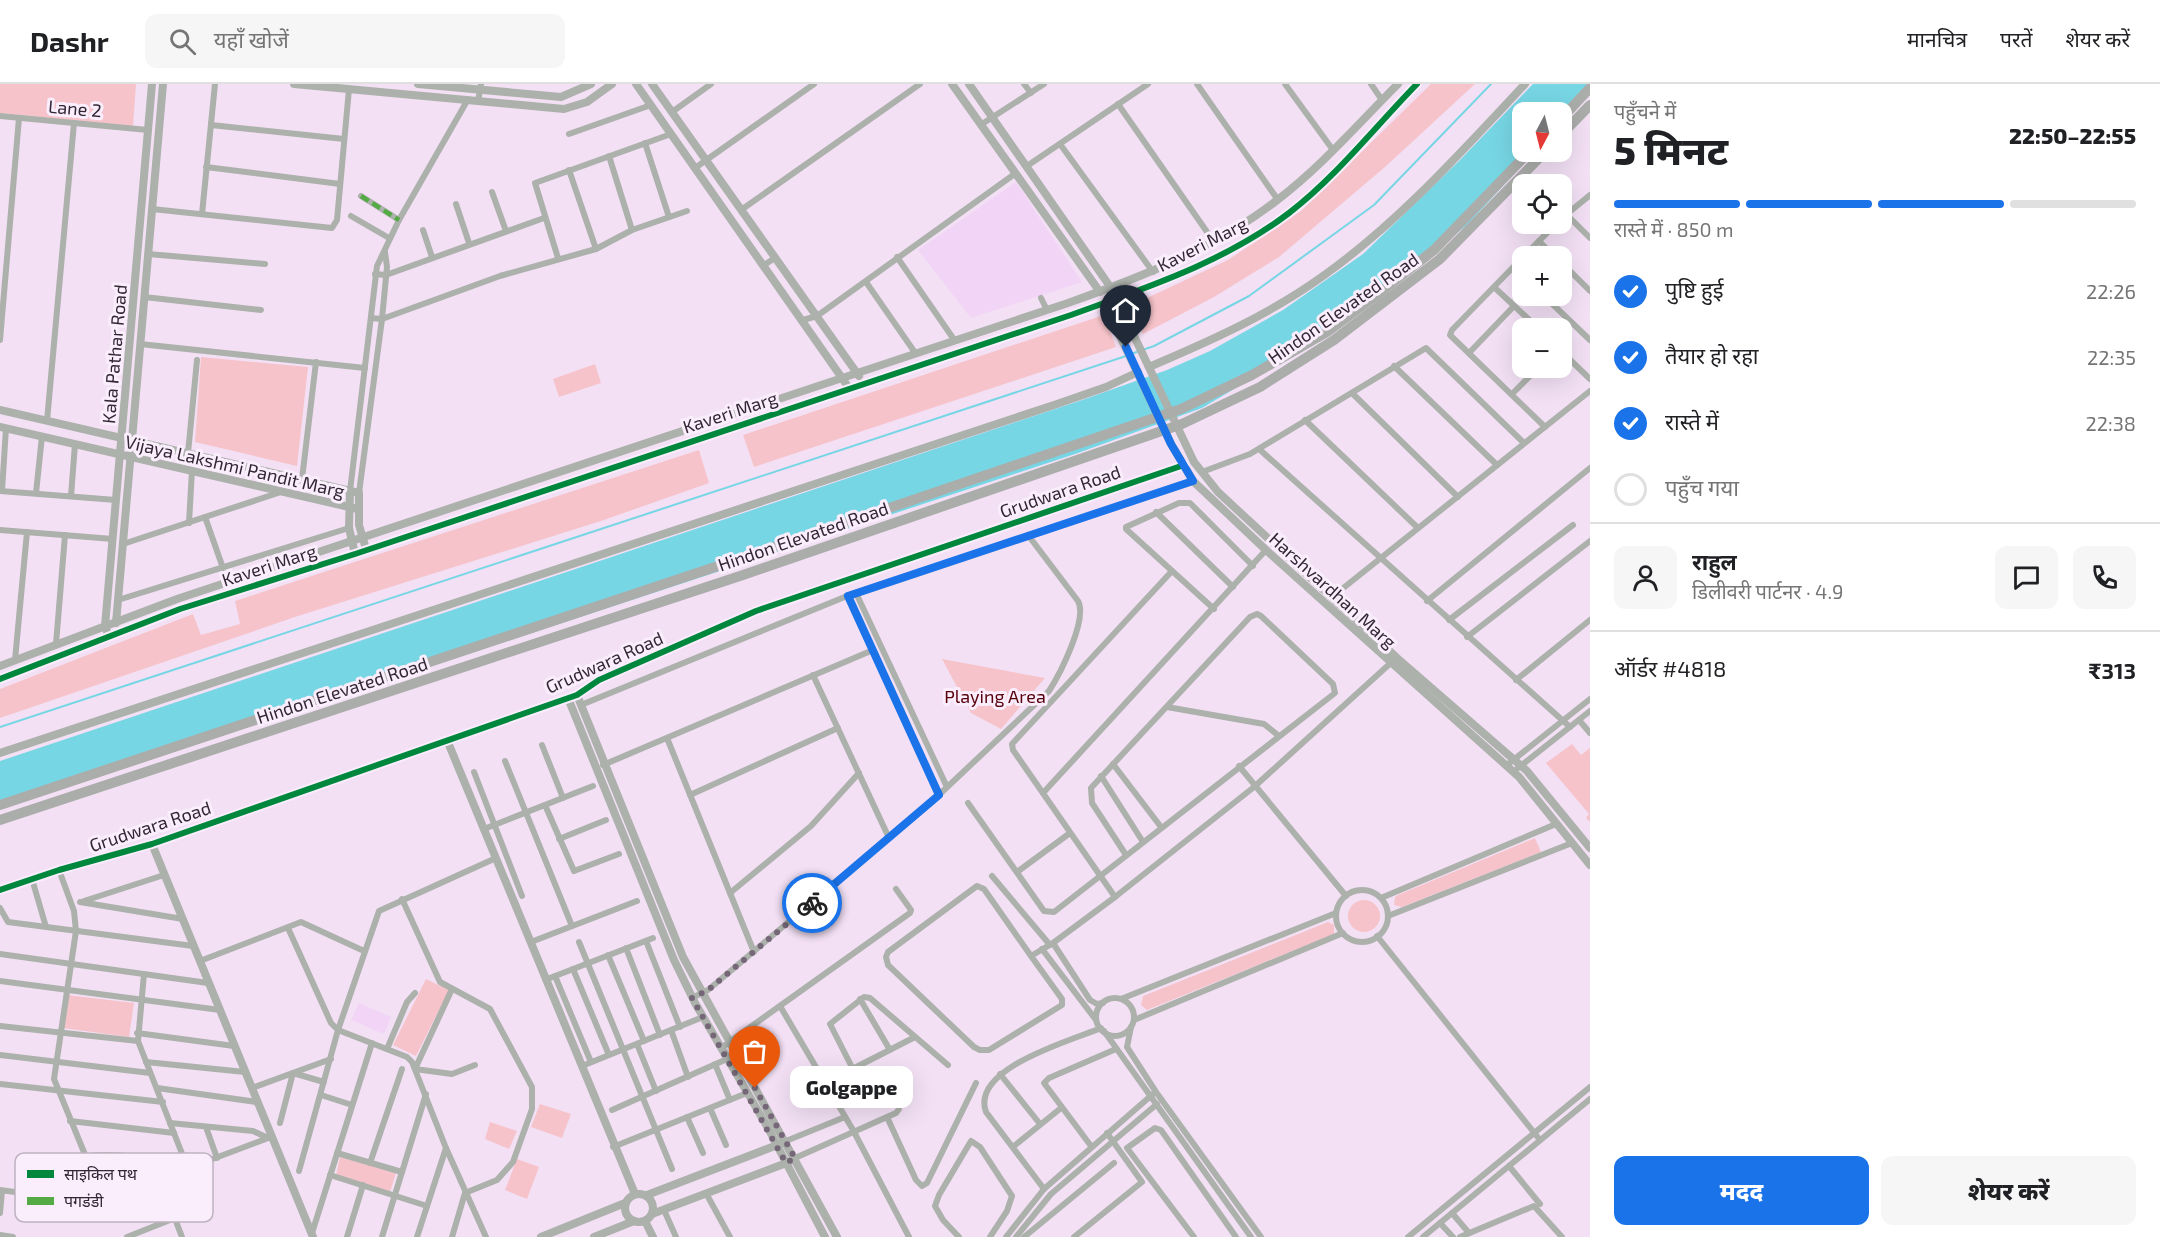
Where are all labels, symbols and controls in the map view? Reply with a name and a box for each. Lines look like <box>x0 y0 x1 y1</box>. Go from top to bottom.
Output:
search box <box>145 14 565 68</box>
text: Dashr <box>30 24 109 58</box>
icon: search <box>166 25 199 58</box>
text: यहाँ खोजें <box>214 26 289 52</box>
text: मानचित्र <box>1907 26 1967 51</box>
text: परतें <box>2000 26 2033 51</box>
text: शेयर करें <box>2066 26 2130 51</box>
street label: Lane 2 <box>47 95 103 121</box>
text: पहुँचने में <box>1614 99 1676 123</box>
north arrow <box>1512 102 1572 162</box>
map controls <box>1512 102 1572 378</box>
text: 22:50–22:55 <box>2009 122 2136 148</box>
text: 5 मिनट <box>1614 126 1728 173</box>
button: locate <box>1512 174 1572 234</box>
street label: Kaveri Marg <box>1153 212 1251 276</box>
text: रास्ते में · 850 m <box>1614 217 1734 241</box>
button: + <box>1512 246 1572 306</box>
street label: Hindon Elevated Road <box>1264 248 1422 368</box>
icon: check <box>1614 275 1647 308</box>
text: पुष्टि हुई <box>1665 276 1723 302</box>
text: 22:26 <box>2086 279 2136 303</box>
street label: Kala Pathar Road <box>97 283 131 425</box>
pin <box>1100 285 1151 347</box>
icon: home <box>1109 294 1142 327</box>
button: − <box>1512 318 1572 378</box>
icon: check <box>1614 341 1647 374</box>
text: तैयार हो रहा <box>1665 342 1759 368</box>
text: 22:35 <box>2087 345 2136 369</box>
street label: Kaveri Marg <box>680 386 780 438</box>
icon: check <box>1614 407 1647 440</box>
text: रास्ते में <box>1665 408 1719 434</box>
text: 22:38 <box>2086 411 2136 435</box>
street label: Vijaya Lakshmi Pandit Marg <box>123 430 347 502</box>
street label: Grudwara Road <box>997 460 1123 522</box>
text: पहुँच गया <box>1665 474 1739 500</box>
street label: Hindon Elevated Road <box>715 497 891 575</box>
street label: Harshvardhan Marg <box>1265 527 1401 653</box>
street label: Kaveri Marg <box>219 539 319 591</box>
button: person <box>1614 546 1677 609</box>
button: chat <box>1995 546 2058 609</box>
button: phone <box>2073 546 2136 609</box>
text: राहुल <box>1692 548 1737 574</box>
text: डिलीवरी पार्टनर · 4.9 <box>1692 579 1843 603</box>
street label: Grudwara Road <box>542 626 666 698</box>
street label: Hindon Elevated Road <box>254 652 430 728</box>
text: ऑर्डर #4818 <box>1614 655 1726 681</box>
text: ₹313 <box>2089 657 2136 683</box>
park label: Playing Area <box>944 685 1046 707</box>
street label: Grudwara Road <box>87 796 213 856</box>
courier <box>782 873 842 933</box>
icon: bike <box>796 887 829 920</box>
pin <box>729 1026 780 1088</box>
icon: bag <box>738 1035 771 1068</box>
callout: Golgappe <box>791 1067 914 1109</box>
text: Golgappe <box>806 1075 897 1099</box>
legend <box>15 1153 213 1222</box>
button: मदद <box>1614 1156 1869 1225</box>
button: शेयर करें <box>1881 1156 2136 1225</box>
text: साइकिल पथ <box>64 1164 138 1183</box>
text: पगडंडी <box>64 1191 104 1210</box>

